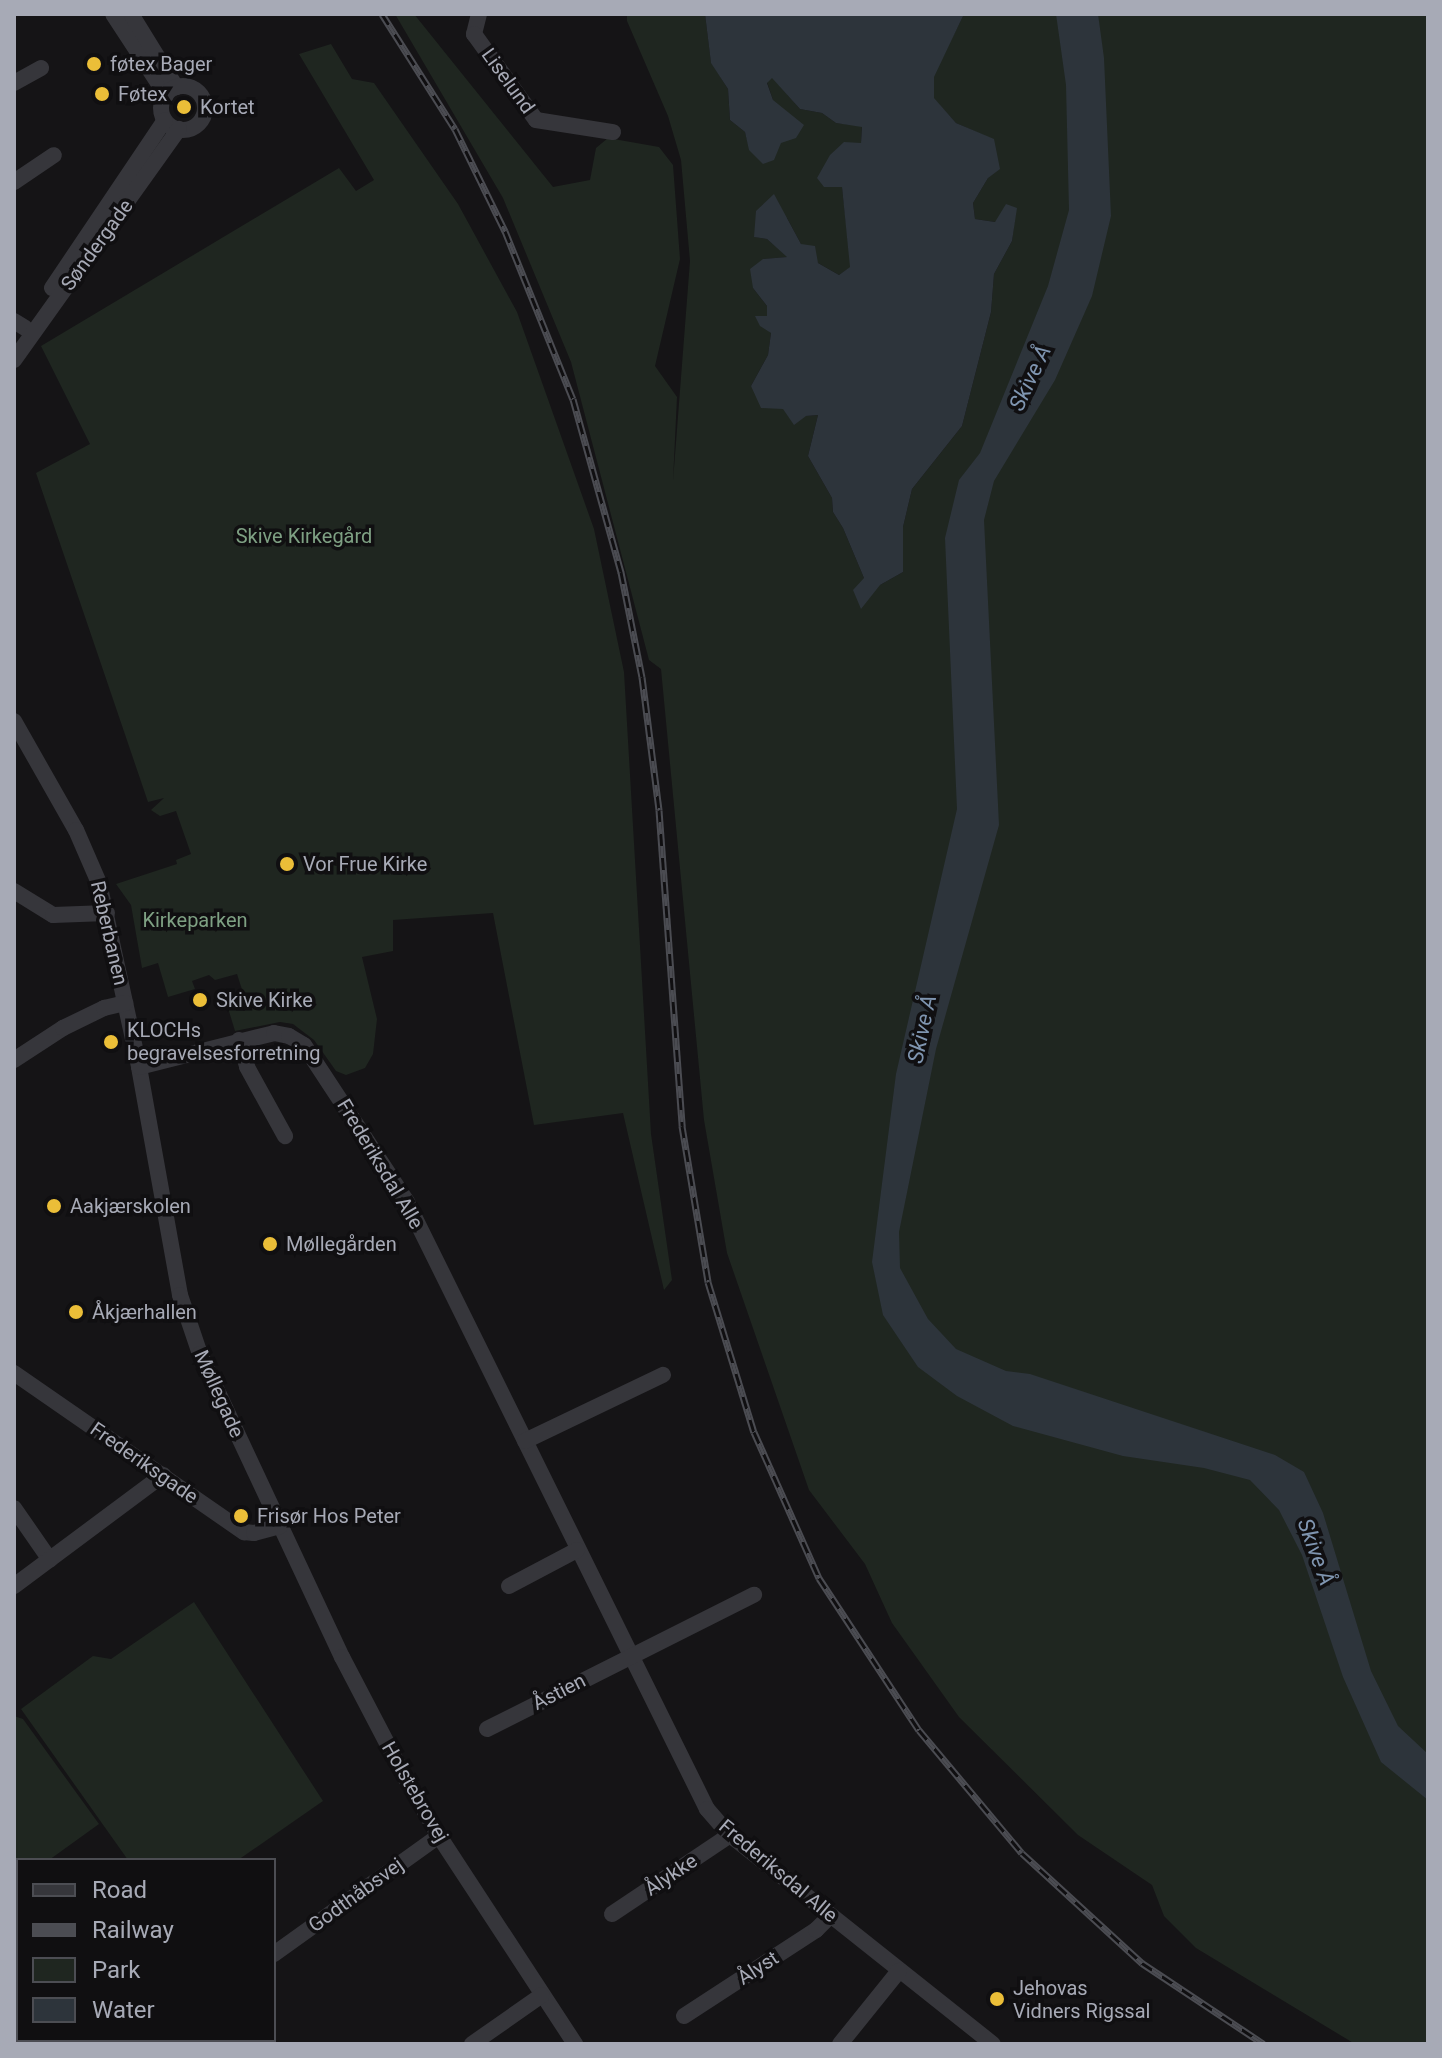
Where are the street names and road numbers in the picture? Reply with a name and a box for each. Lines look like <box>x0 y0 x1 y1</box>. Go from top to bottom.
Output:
street label: Liselund <box>476 44 540 118</box>
street label: Søndergade <box>56 195 138 295</box>
street label: Reberbanen <box>85 878 133 988</box>
street label: Frederiksdal Alle <box>332 1095 428 1233</box>
street label: Møllegade <box>189 1347 249 1441</box>
street label: Frederiksgade <box>86 1417 202 1509</box>
street label: Åstien <box>528 1668 590 1716</box>
street label: Holstebrovej <box>377 1737 453 1847</box>
street label: Frederiksdal Alle <box>714 1814 842 1928</box>
street label: Ålykke <box>640 1849 702 1901</box>
street label: Godthåbsvej <box>304 1853 408 1937</box>
street label: Ålyst <box>733 1946 783 1990</box>

